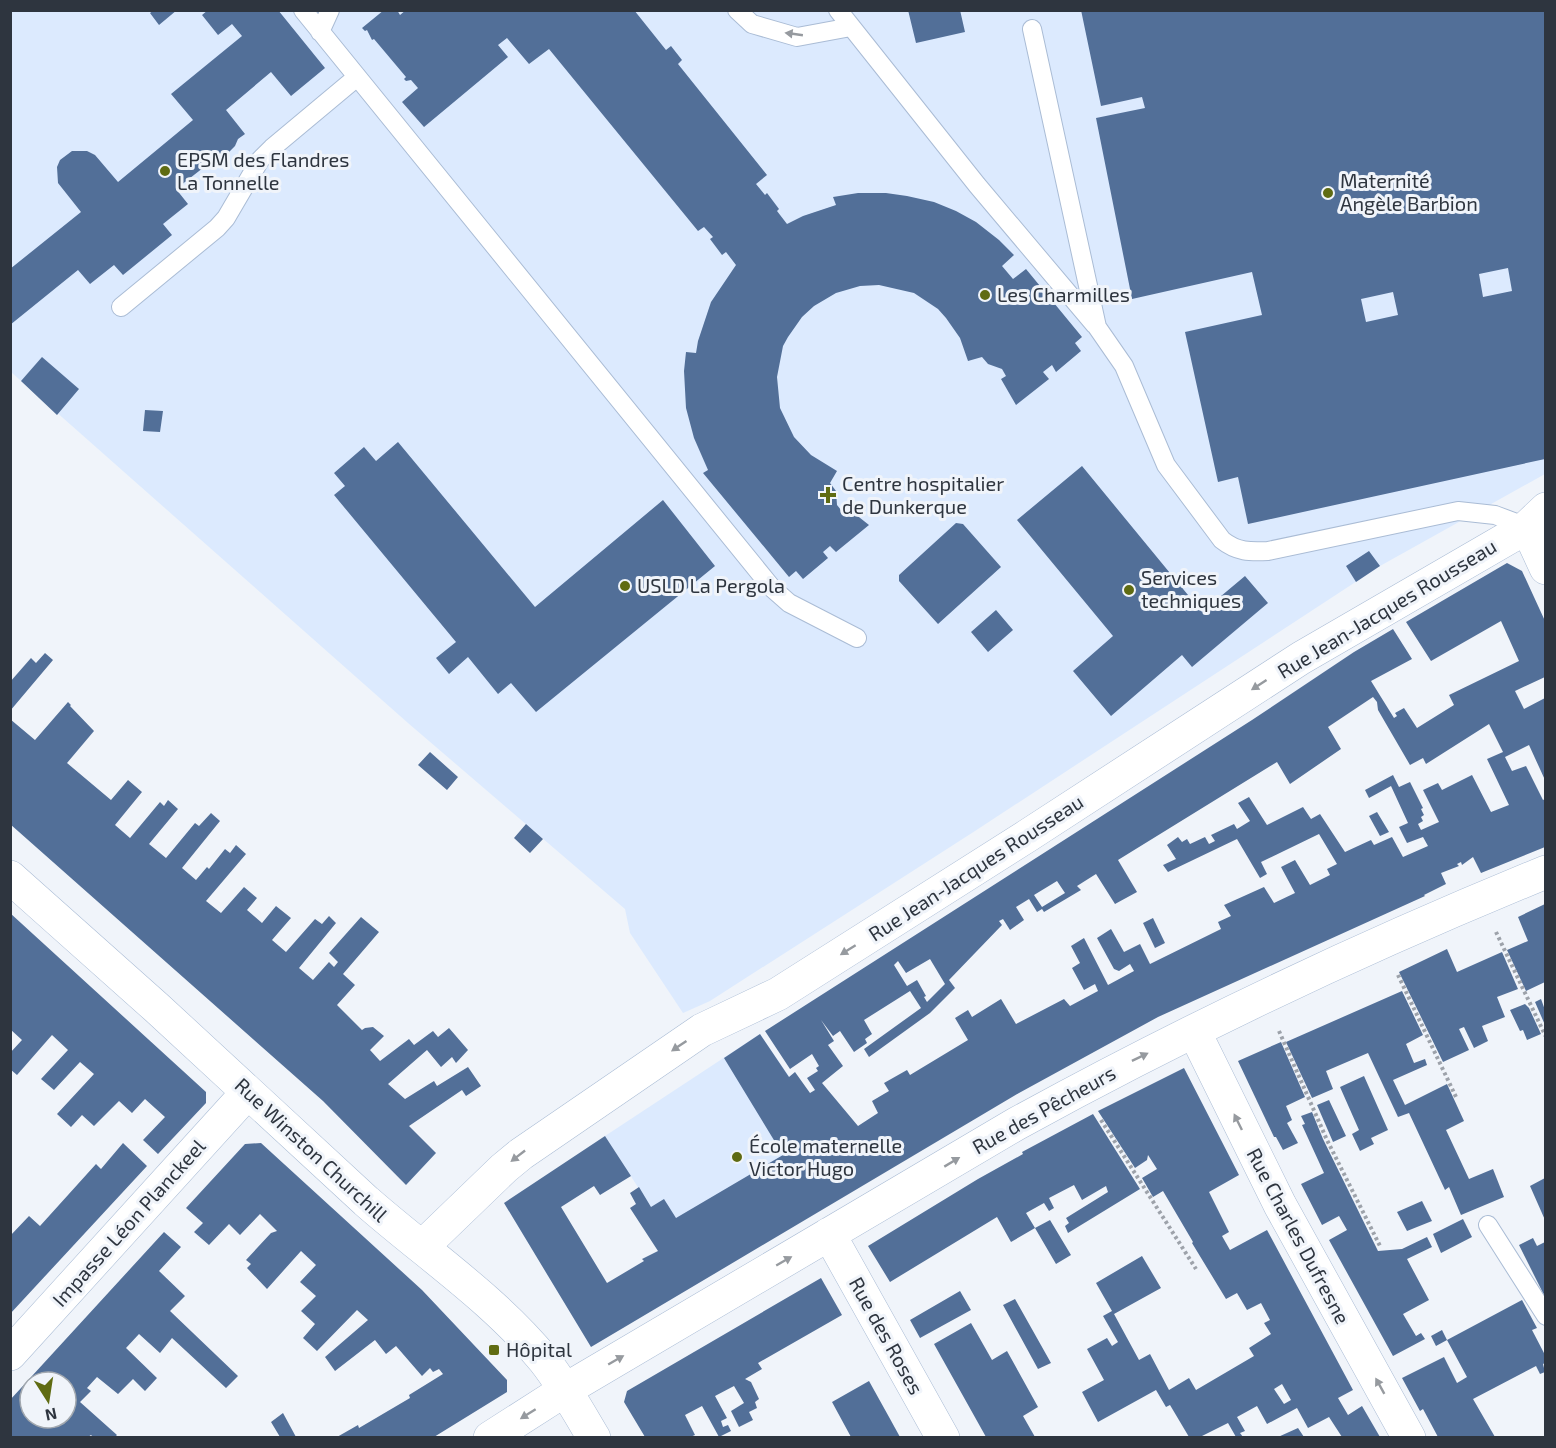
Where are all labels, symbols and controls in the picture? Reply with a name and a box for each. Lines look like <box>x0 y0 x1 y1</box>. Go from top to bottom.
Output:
one-way arrow <box>784 29 803 39</box>
place label: EPSM des Flandres La Tonnelle <box>177 147 349 194</box>
marker: EPSM des Flandres La Tonnelle <box>158 164 172 178</box>
place label: Maternité Angèle Barbion <box>1340 168 1478 215</box>
marker: Maternité Angèle Barbion <box>1321 186 1335 200</box>
place label: Les Charmilles <box>997 282 1130 306</box>
marker: Les Charmilles <box>978 288 992 302</box>
place label: Centre hospitalier de Dunkerque <box>842 471 1004 518</box>
marker: Centre hospitalier de Dunkerque <box>819 486 837 504</box>
street label: Rue Jean-Jacques Rousseau <box>1273 533 1500 683</box>
place label: Services techniques <box>1141 565 1241 612</box>
place label: USLD La Pergola <box>637 573 785 597</box>
marker: USLD La Pergola <box>618 579 632 593</box>
marker: Services techniques <box>1122 583 1136 597</box>
one-way arrow <box>1251 679 1267 690</box>
street label: Rue Jean-Jacques Rousseau <box>864 789 1087 946</box>
one-way arrow <box>840 944 856 955</box>
one-way arrow <box>671 1040 687 1051</box>
one-way arrow <box>1132 1053 1149 1062</box>
street label: Rue des Pêcheurs <box>968 1060 1119 1158</box>
street label: Rue Winston Churchill <box>230 1072 393 1226</box>
one-way arrow <box>1233 1114 1242 1131</box>
place label: École maternelle Victor Hugo <box>749 1133 902 1180</box>
street label: Impasse Léon Planckeel <box>47 1134 210 1311</box>
street label: Rue Charles Dufresne <box>1242 1144 1355 1328</box>
one-way arrow <box>511 1150 526 1162</box>
marker: École maternelle Victor Hugo <box>730 1150 744 1164</box>
one-way arrow <box>944 1157 961 1167</box>
one-way arrow <box>776 1256 793 1266</box>
street label: Rue des Roses <box>845 1273 929 1398</box>
place label: Hôpital <box>506 1337 572 1361</box>
marker: Hôpital <box>487 1343 501 1357</box>
one-way arrow <box>608 1355 625 1365</box>
north arrow <box>18 1370 78 1430</box>
one-way arrow <box>1375 1378 1385 1395</box>
text: N <box>44 1405 59 1426</box>
one-way arrow <box>520 1408 536 1419</box>

